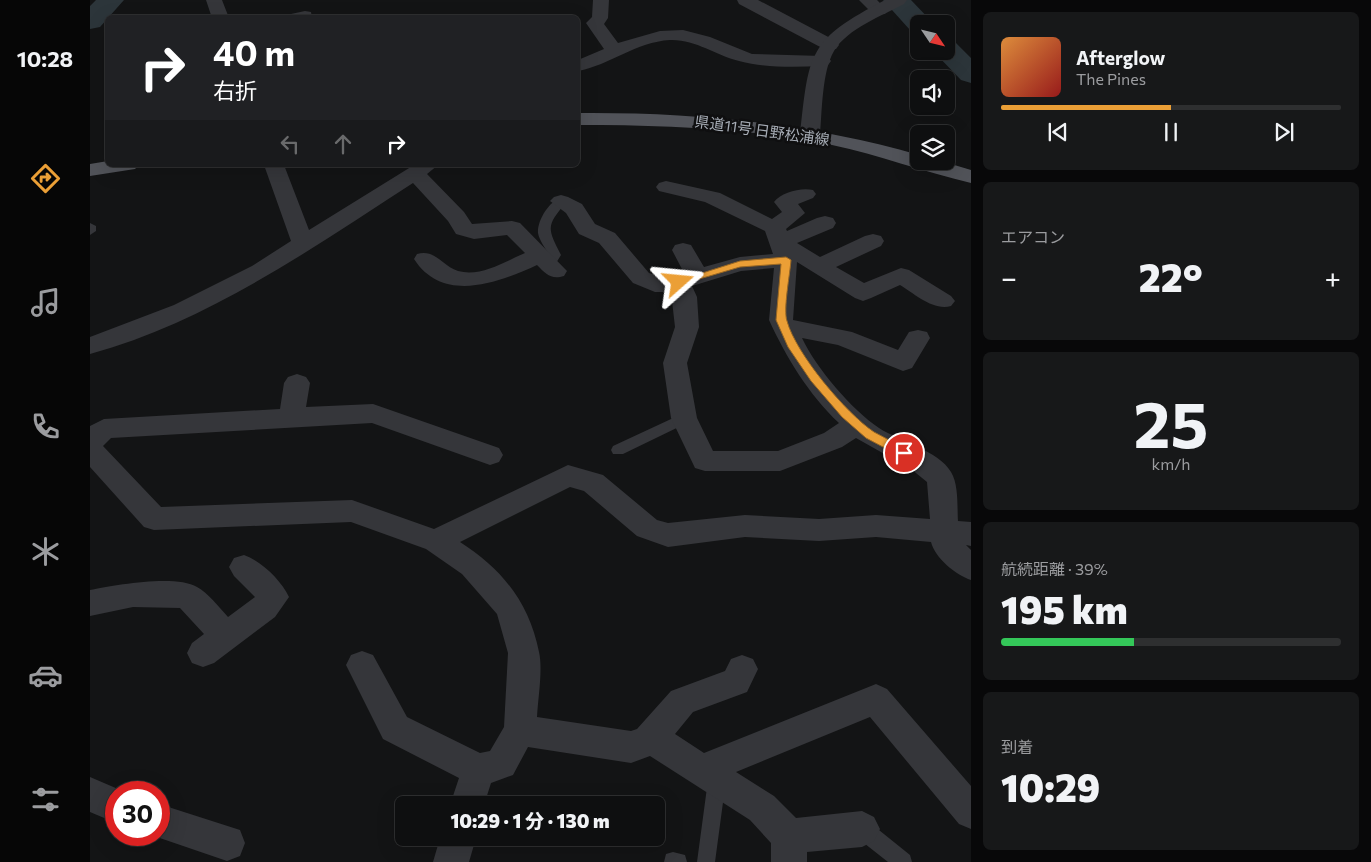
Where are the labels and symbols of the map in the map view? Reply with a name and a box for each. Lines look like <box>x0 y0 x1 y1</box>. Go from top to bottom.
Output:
north arrow <box>910 15 955 60</box>
street label: 県道11号 日野松浦線 <box>694 112 831 148</box>
position arrow <box>652 255 704 307</box>
pin <box>883 432 925 474</box>
speed limit sign: 30 <box>105 781 170 846</box>

